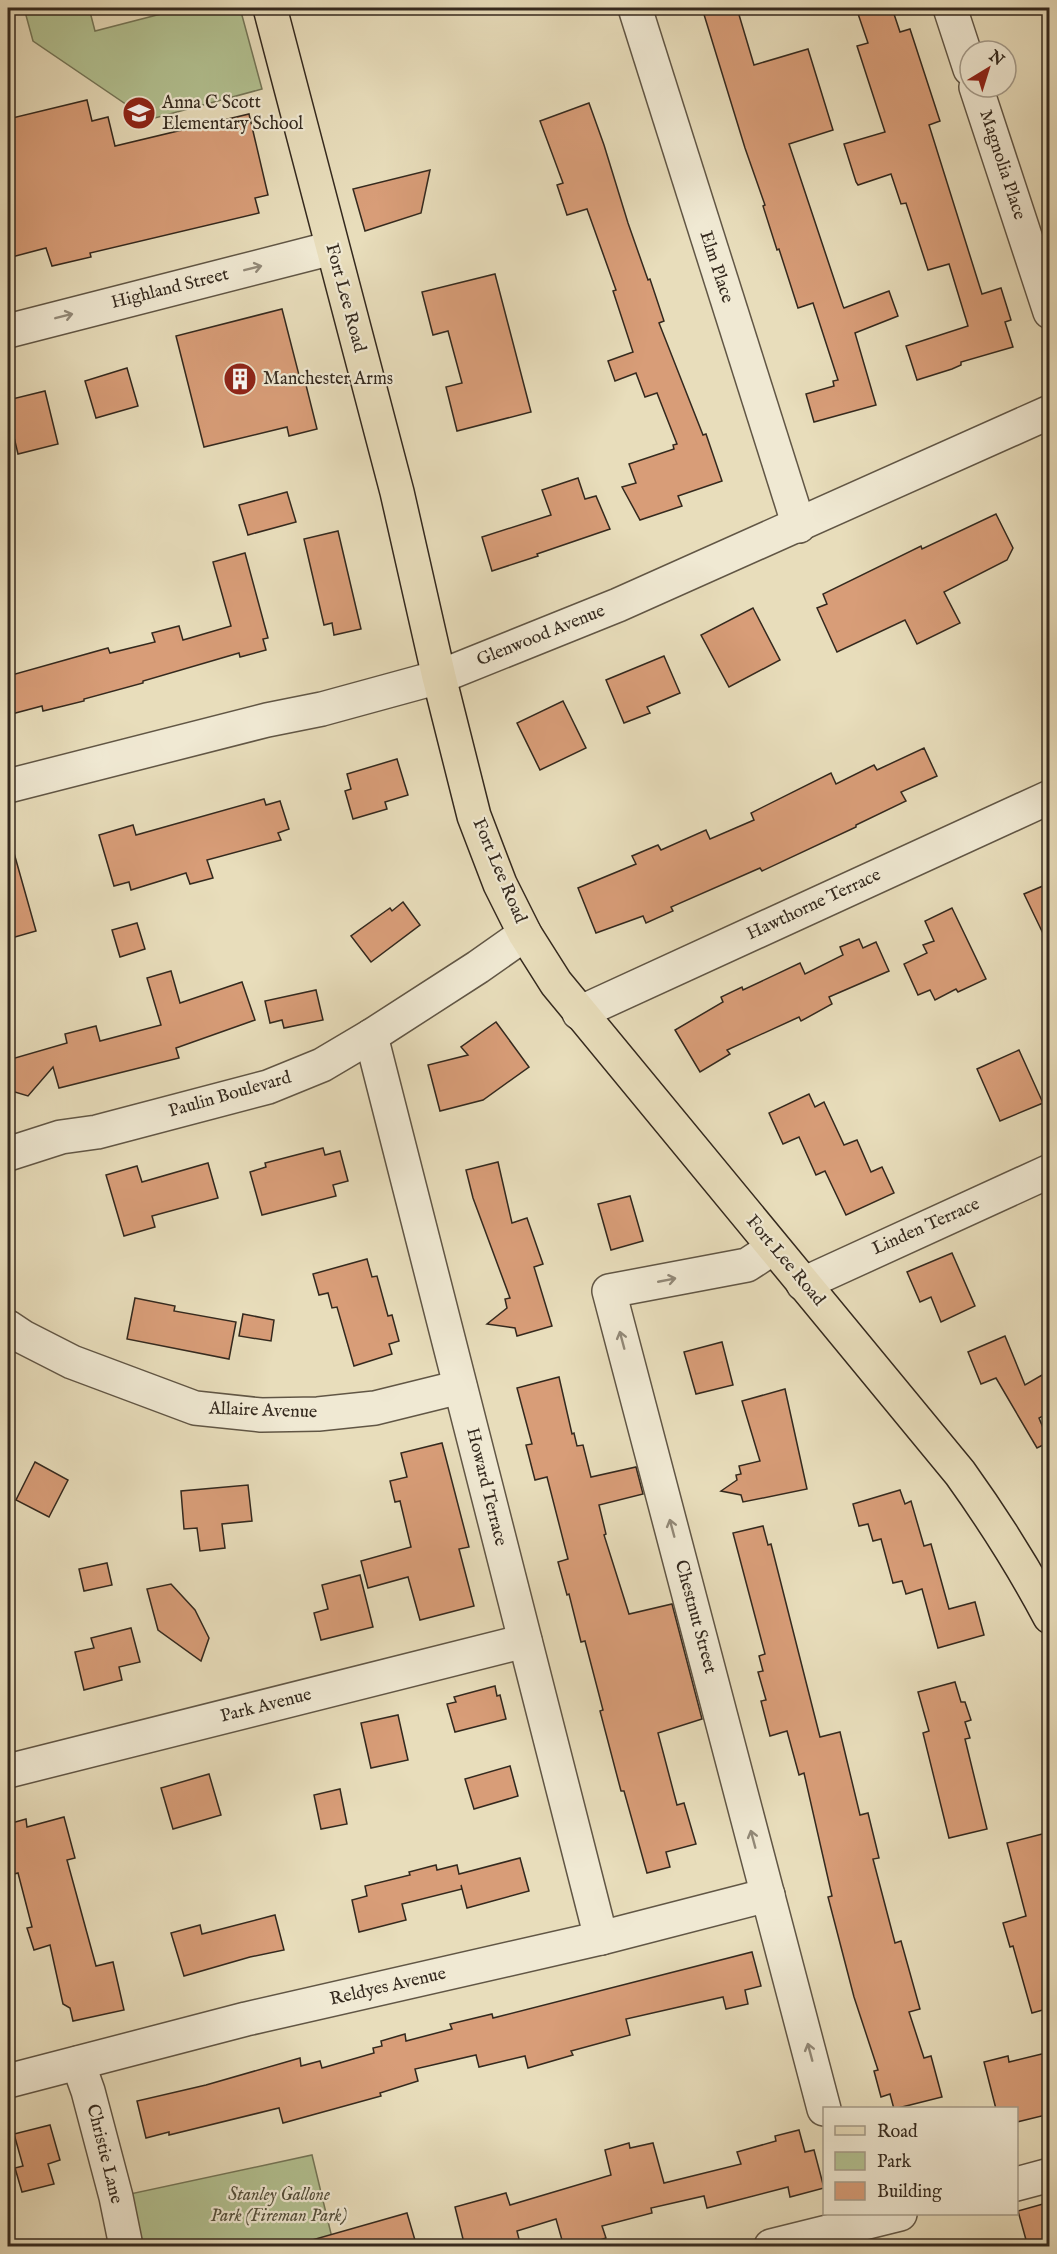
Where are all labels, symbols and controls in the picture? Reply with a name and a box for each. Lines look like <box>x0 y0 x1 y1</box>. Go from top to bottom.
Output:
north arrow <box>958 39 1018 99</box>
text: N <box>984 46 1008 71</box>
place label: Anna C Scott Elementary School <box>161 92 303 136</box>
school or university icon: Anna C Scott Elementary School <box>121 95 157 131</box>
street label: Magnolia Place <box>973 107 1031 223</box>
street label: Elm Place <box>694 228 738 306</box>
street label: Fort Lee Road <box>319 241 371 355</box>
one-way arrow <box>243 261 262 273</box>
street label: Highland Street <box>109 263 231 315</box>
one-way arrow <box>54 310 73 321</box>
building icon: Manchester Arms <box>222 361 258 397</box>
place label: Manchester Arms <box>263 368 393 391</box>
street label: Glenwood Avenue <box>473 600 609 672</box>
street label: Fort Lee Road <box>467 815 532 927</box>
street label: Hawthorne Terrace <box>743 864 885 946</box>
street label: Paulin Boulevard <box>166 1066 294 1123</box>
street label: Linden Terrace <box>869 1193 983 1261</box>
street label: Fort Lee Road <box>740 1211 830 1311</box>
one-way arrow <box>656 1274 676 1285</box>
one-way arrow <box>616 1331 627 1350</box>
street label: Allaire Avenue <box>207 1398 318 1424</box>
street label: Howard Terrace <box>460 1425 512 1549</box>
one-way arrow <box>665 1519 677 1538</box>
street label: Chestnut Street <box>669 1558 721 1676</box>
street label: Park Avenue <box>218 1684 314 1728</box>
one-way arrow <box>747 1830 759 1849</box>
street label: Reldyes Avenue <box>328 1962 448 2012</box>
one-way arrow <box>803 2043 815 2062</box>
street label: Christie Lane <box>81 2102 127 2206</box>
legend <box>823 2107 1018 2215</box>
text: Road <box>877 2121 918 2144</box>
text: Park <box>877 2151 912 2174</box>
text: Building <box>877 2181 942 2204</box>
park label: Stanley Gallone Park (Fireman Park) <box>211 2184 348 2228</box>

